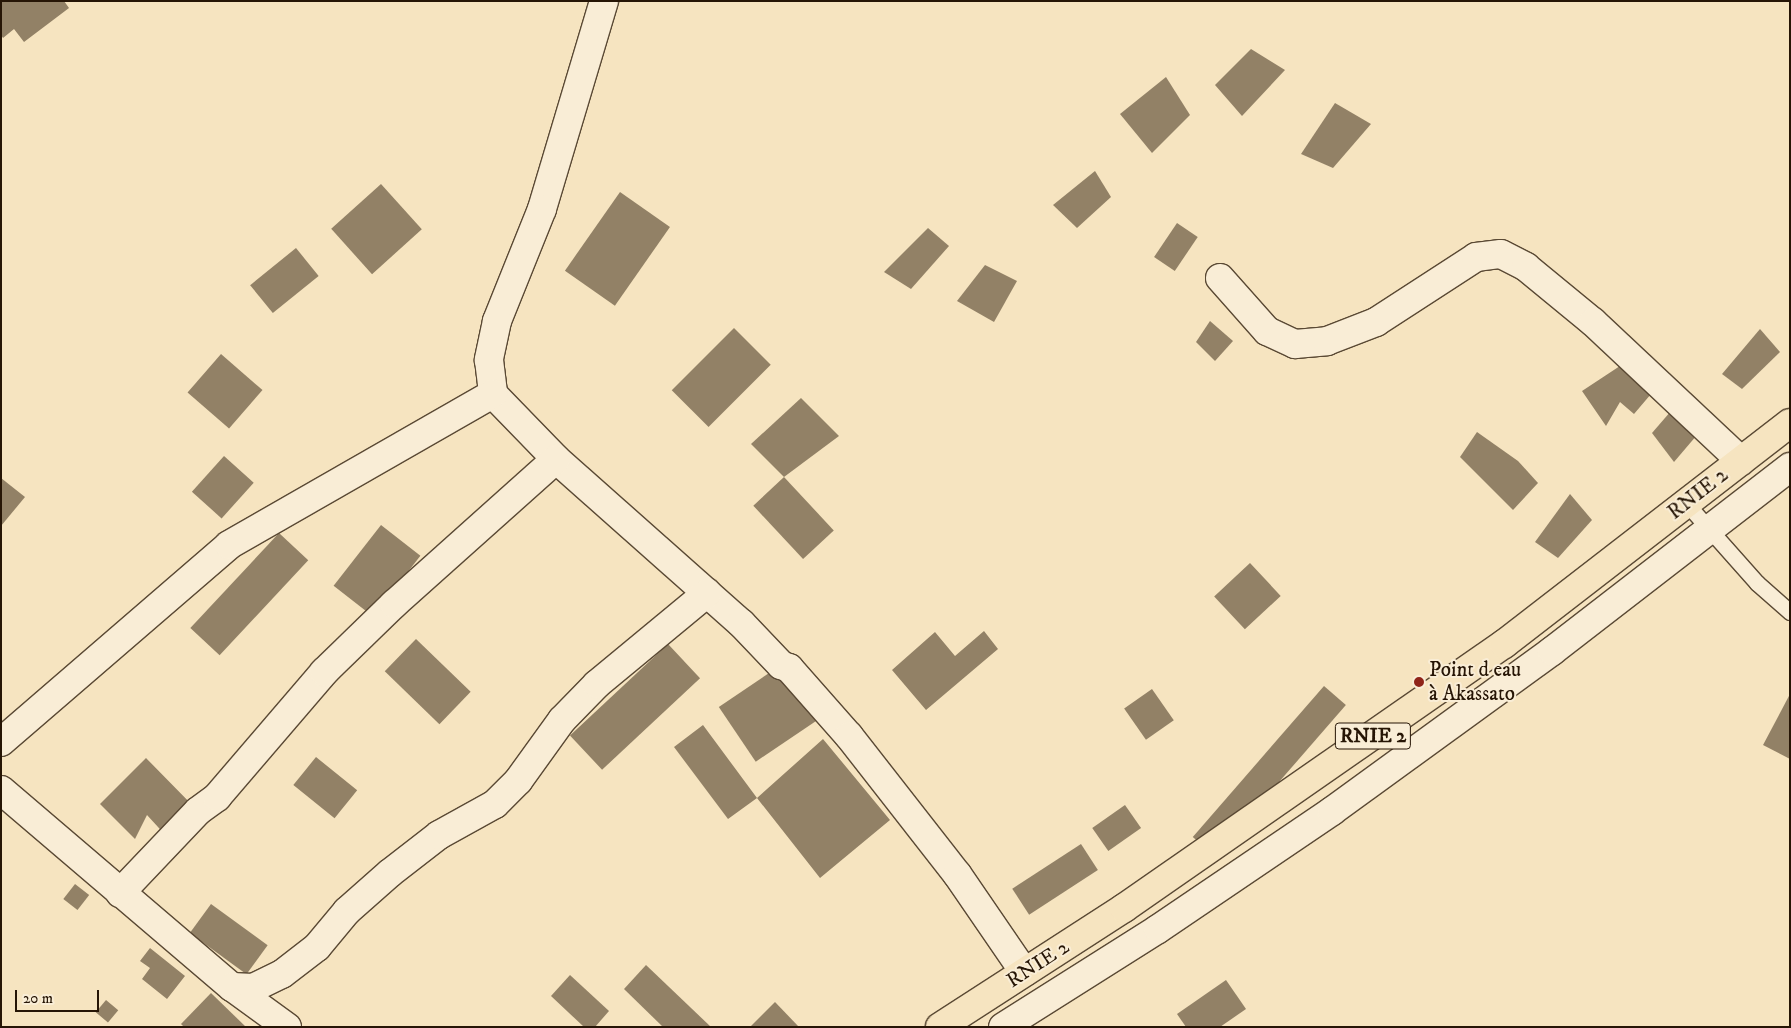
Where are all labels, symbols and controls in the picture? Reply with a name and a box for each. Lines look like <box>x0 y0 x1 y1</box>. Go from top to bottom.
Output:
street label: RNIE 2 <box>1663 463 1733 525</box>
place label: Point d eau à Akassato <box>1429 657 1521 707</box>
marker: Point d eau à Akassato <box>1413 676 1425 688</box>
road number: RNIE 2 <box>1334 718 1412 754</box>
street label: RNIE 2 <box>1002 934 1074 994</box>
scale bar <box>18 980 101 1012</box>
text: 20 m <box>23 989 53 1008</box>

